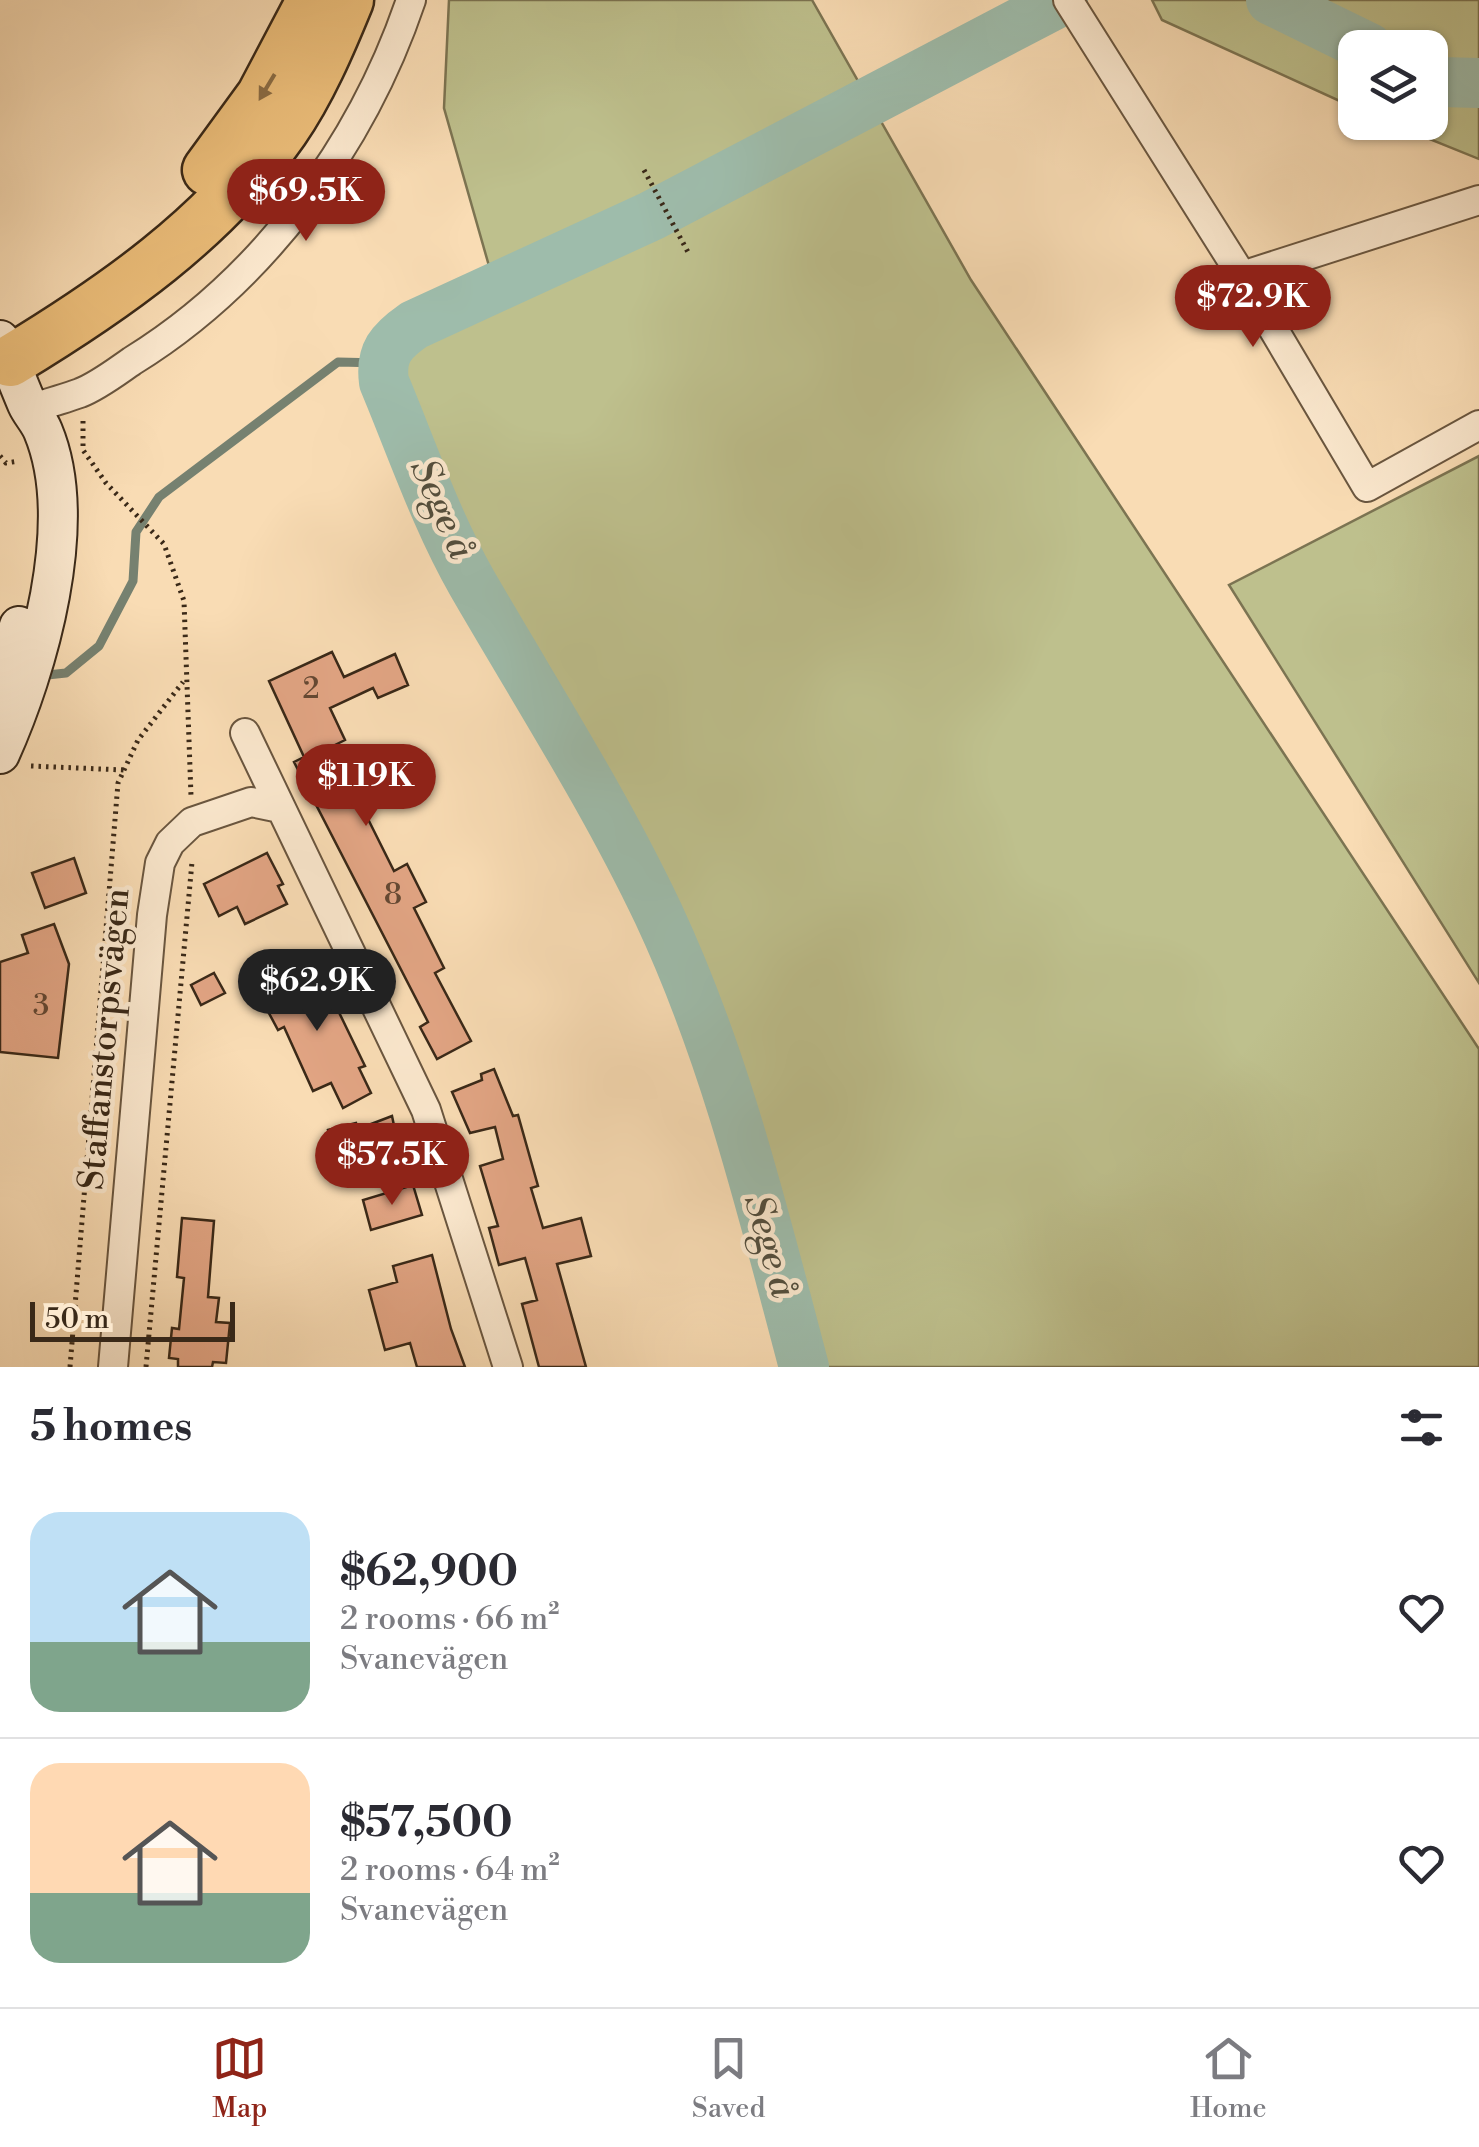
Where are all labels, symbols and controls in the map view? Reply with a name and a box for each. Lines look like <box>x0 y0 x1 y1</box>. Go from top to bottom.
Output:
map controls <box>1338 30 1448 140</box>
button: layers <box>1338 30 1448 140</box>
one-way arrow <box>259 73 276 101</box>
pin: $69.5K <box>225 159 387 244</box>
text: $69.5K <box>249 171 363 211</box>
pin: $72.9K <box>1172 265 1334 350</box>
text: $72.9K <box>1197 277 1309 317</box>
water label: Sege å <box>399 452 485 567</box>
house number: 2 <box>302 670 320 708</box>
pin: $119K <box>296 744 436 829</box>
text: $119K <box>318 756 414 796</box>
house number: 8 <box>384 876 402 914</box>
street label: Staffanstorpsvägen <box>70 886 140 1192</box>
pin: $62.9K <box>236 949 398 1034</box>
text: $62.9K <box>260 961 374 1001</box>
house number: 3 <box>33 987 49 1025</box>
pin: $57.5K <box>311 1123 473 1208</box>
text: $57.5K <box>337 1135 447 1175</box>
water label: Sege å <box>733 1189 807 1304</box>
scale bar <box>30 1297 235 1342</box>
text: 50 m <box>45 1302 109 1337</box>
icon: filters <box>1394 1400 1449 1455</box>
text: 5 homes <box>30 1401 192 1454</box>
text: $62,900 <box>340 1546 518 1599</box>
icon: home <box>110 1552 230 1672</box>
icon: heart <box>1394 1585 1449 1640</box>
text: 2 rooms · 66 m² <box>340 1599 559 1639</box>
text: Svanevägen <box>340 1639 508 1679</box>
text: $57,500 <box>340 1797 512 1850</box>
icon: home <box>110 1803 230 1923</box>
icon: heart <box>1394 1836 1449 1891</box>
text: 2 rooms · 64 m² <box>340 1850 560 1890</box>
text: Svanevägen <box>340 1890 508 1930</box>
tab: Map <box>212 2031 267 2126</box>
tab: Saved <box>692 2031 765 2126</box>
tab: Home <box>1190 2031 1267 2126</box>

